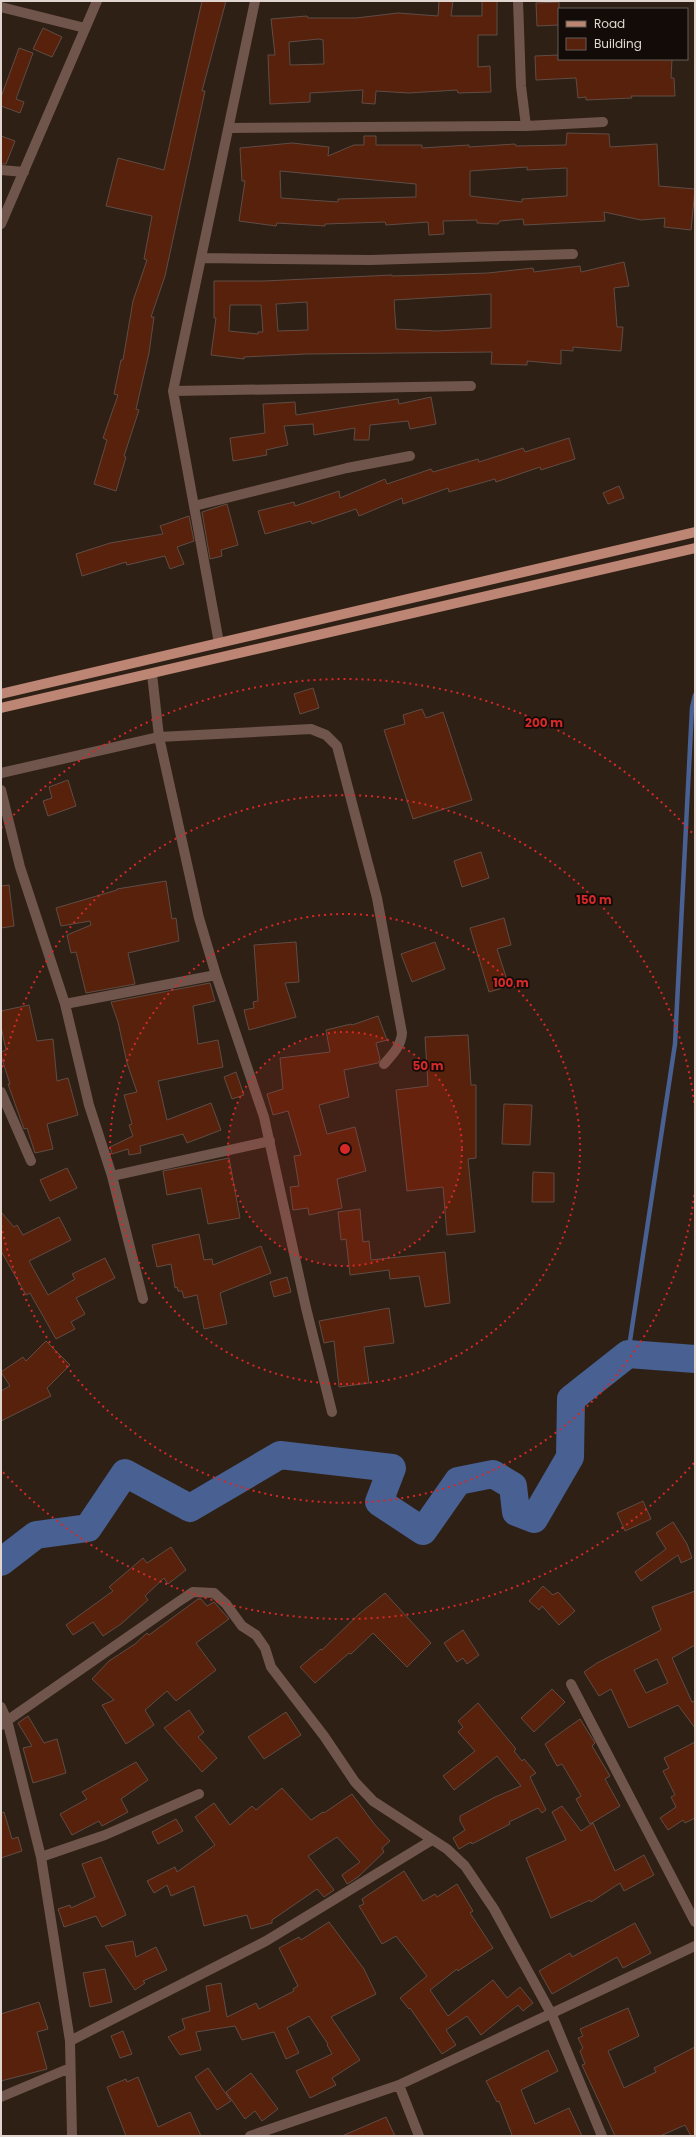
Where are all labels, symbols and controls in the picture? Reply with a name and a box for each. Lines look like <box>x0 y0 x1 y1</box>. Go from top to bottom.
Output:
legend <box>558 8 688 60</box>
text: Road <box>594 15 625 32</box>
text: Building <box>594 35 642 52</box>
text: 200 m <box>525 714 563 731</box>
text: 150 m <box>576 891 612 908</box>
text: 100 m <box>493 974 529 991</box>
text: 50 m <box>413 1057 444 1074</box>
centre of rings <box>338 1142 352 1156</box>

